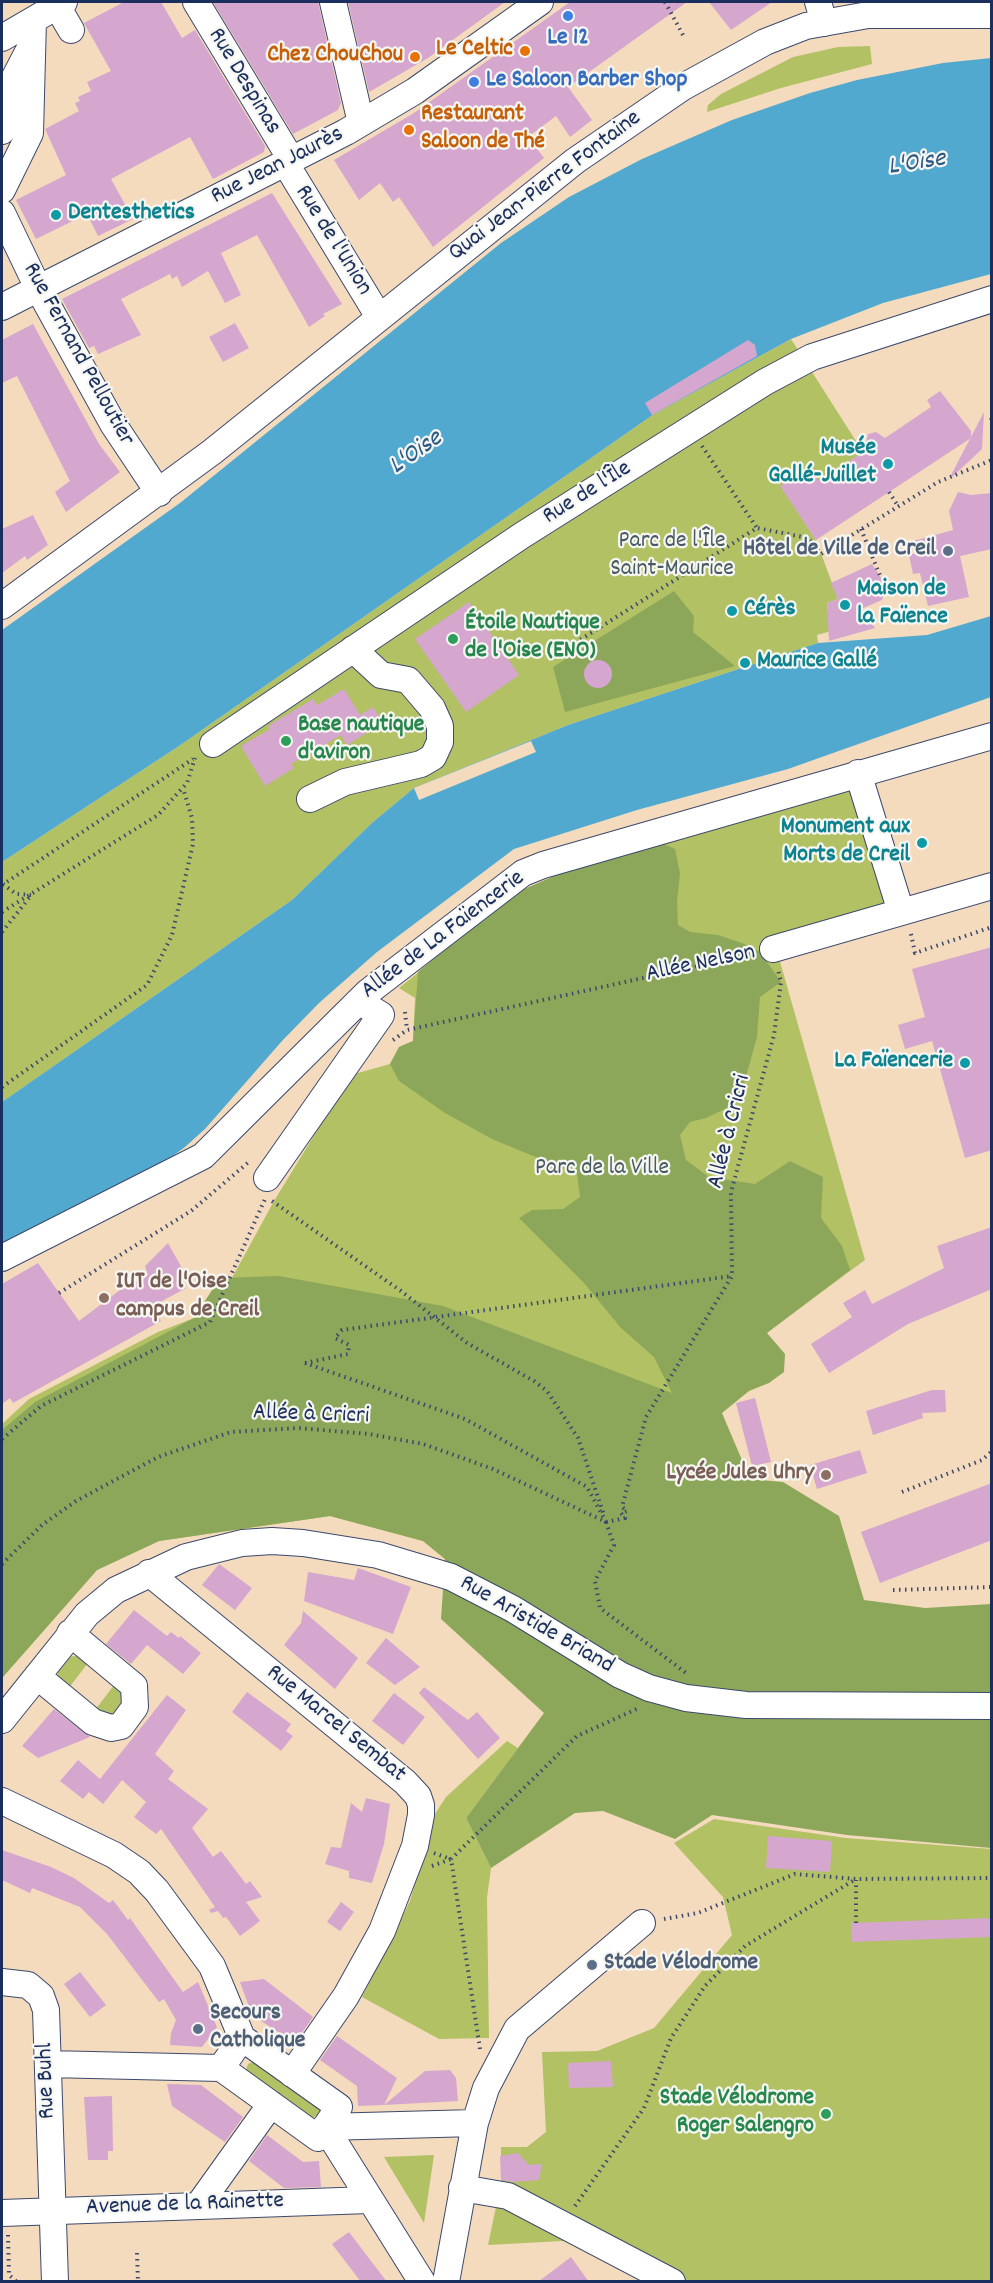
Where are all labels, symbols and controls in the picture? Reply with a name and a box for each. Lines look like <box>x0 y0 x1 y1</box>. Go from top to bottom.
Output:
marker: Le 12 <box>561 9 575 23</box>
street label: Rue Despinas <box>200 24 286 140</box>
place label: Le 12 <box>547 26 589 54</box>
place label: Le Celtic <box>436 37 513 65</box>
place label: Chez ChouChou <box>267 43 403 71</box>
marker: Le Celtic <box>518 44 532 58</box>
marker: Chez ChouChou <box>408 50 422 64</box>
place label: Le Saloon Barber Shop <box>486 68 688 96</box>
marker: Le Saloon Barber Shop <box>467 75 481 89</box>
place label: Restaurant Saloon de Thé <box>421 102 545 158</box>
street label: Quai Jean-Pierre Fontaine <box>444 105 648 269</box>
street label: Rue Jean Jaurès <box>207 121 349 213</box>
marker: Restaurant Saloon de Thé <box>402 123 416 137</box>
water label: L'Oise <box>886 145 948 185</box>
street label: Rue de l'Union <box>287 181 377 301</box>
place label: Dentesthetics <box>68 201 195 229</box>
marker: Dentesthetics <box>49 208 63 222</box>
street label: Rue Fernand Pelloutier <box>15 258 139 452</box>
water label: L'Oise <box>384 425 450 483</box>
place label: Musée Gallé-Juillet <box>768 436 876 492</box>
street label: Rue de l'Île <box>538 456 638 532</box>
marker: Musée Gallé-Juillet <box>881 457 895 471</box>
park label: Parc de l'Île Saint-Maurice <box>610 529 734 585</box>
place label: Hôtel de Ville de Creil <box>743 537 936 565</box>
marker: Hôtel de Ville de Creil <box>941 544 955 558</box>
place label: Maison de la Faïence <box>857 577 948 633</box>
place label: Cérès <box>744 597 796 625</box>
marker: Maison de la Faïence <box>838 598 852 612</box>
marker: Cérès <box>725 604 739 618</box>
place label: Étoile Nautique de l'Oise (ENO) <box>465 611 600 667</box>
marker: Étoile Nautique de l'Oise (ENO) <box>446 632 460 646</box>
place label: Maurice Gallé <box>757 649 877 677</box>
marker: Maurice Gallé <box>738 656 752 670</box>
place label: Base nautique d'aviron <box>298 713 424 769</box>
marker: Base nautique d'aviron <box>279 734 293 748</box>
place label: Monument aux Morts de Creil <box>781 815 910 871</box>
marker: Monument aux Morts de Creil <box>915 836 929 850</box>
street label: Allée de La Faïencerie <box>357 865 531 1007</box>
street label: Allée Nelson <box>644 939 758 991</box>
place label: La Faïencerie <box>834 1049 953 1077</box>
marker: La Faïencerie <box>958 1056 972 1070</box>
street label: Allée à Cricri <box>703 1072 759 1192</box>
park label: Parc de la Ville <box>535 1156 669 1184</box>
place label: IUT de l'Oise campus de Creil <box>116 1270 259 1326</box>
marker: IUT de l'Oise campus de Creil <box>97 1291 111 1305</box>
street label: Allée à Cricri <box>252 1400 370 1432</box>
place label: Lycée Jules Uhry <box>666 1461 814 1489</box>
marker: Lycée Jules Uhry <box>819 1468 833 1482</box>
street label: Rue Aristide Briand <box>454 1570 618 1682</box>
street label: Rue Marcel Sembat <box>259 1660 411 1790</box>
place label: Stade Vélodrome <box>604 1951 758 1979</box>
marker: Stade Vélodrome <box>585 1958 599 1972</box>
place label: Secours Catholique <box>210 2001 305 2057</box>
marker: Secours Catholique <box>191 2022 205 2036</box>
street label: Rue Buhl <box>32 2042 64 2120</box>
place label: Stade Vélodrome Roger Salengro <box>660 2086 814 2142</box>
marker: Stade Vélodrome Roger Salengro <box>819 2107 833 2121</box>
street label: Avenue de la Rainette <box>85 2188 285 2224</box>

